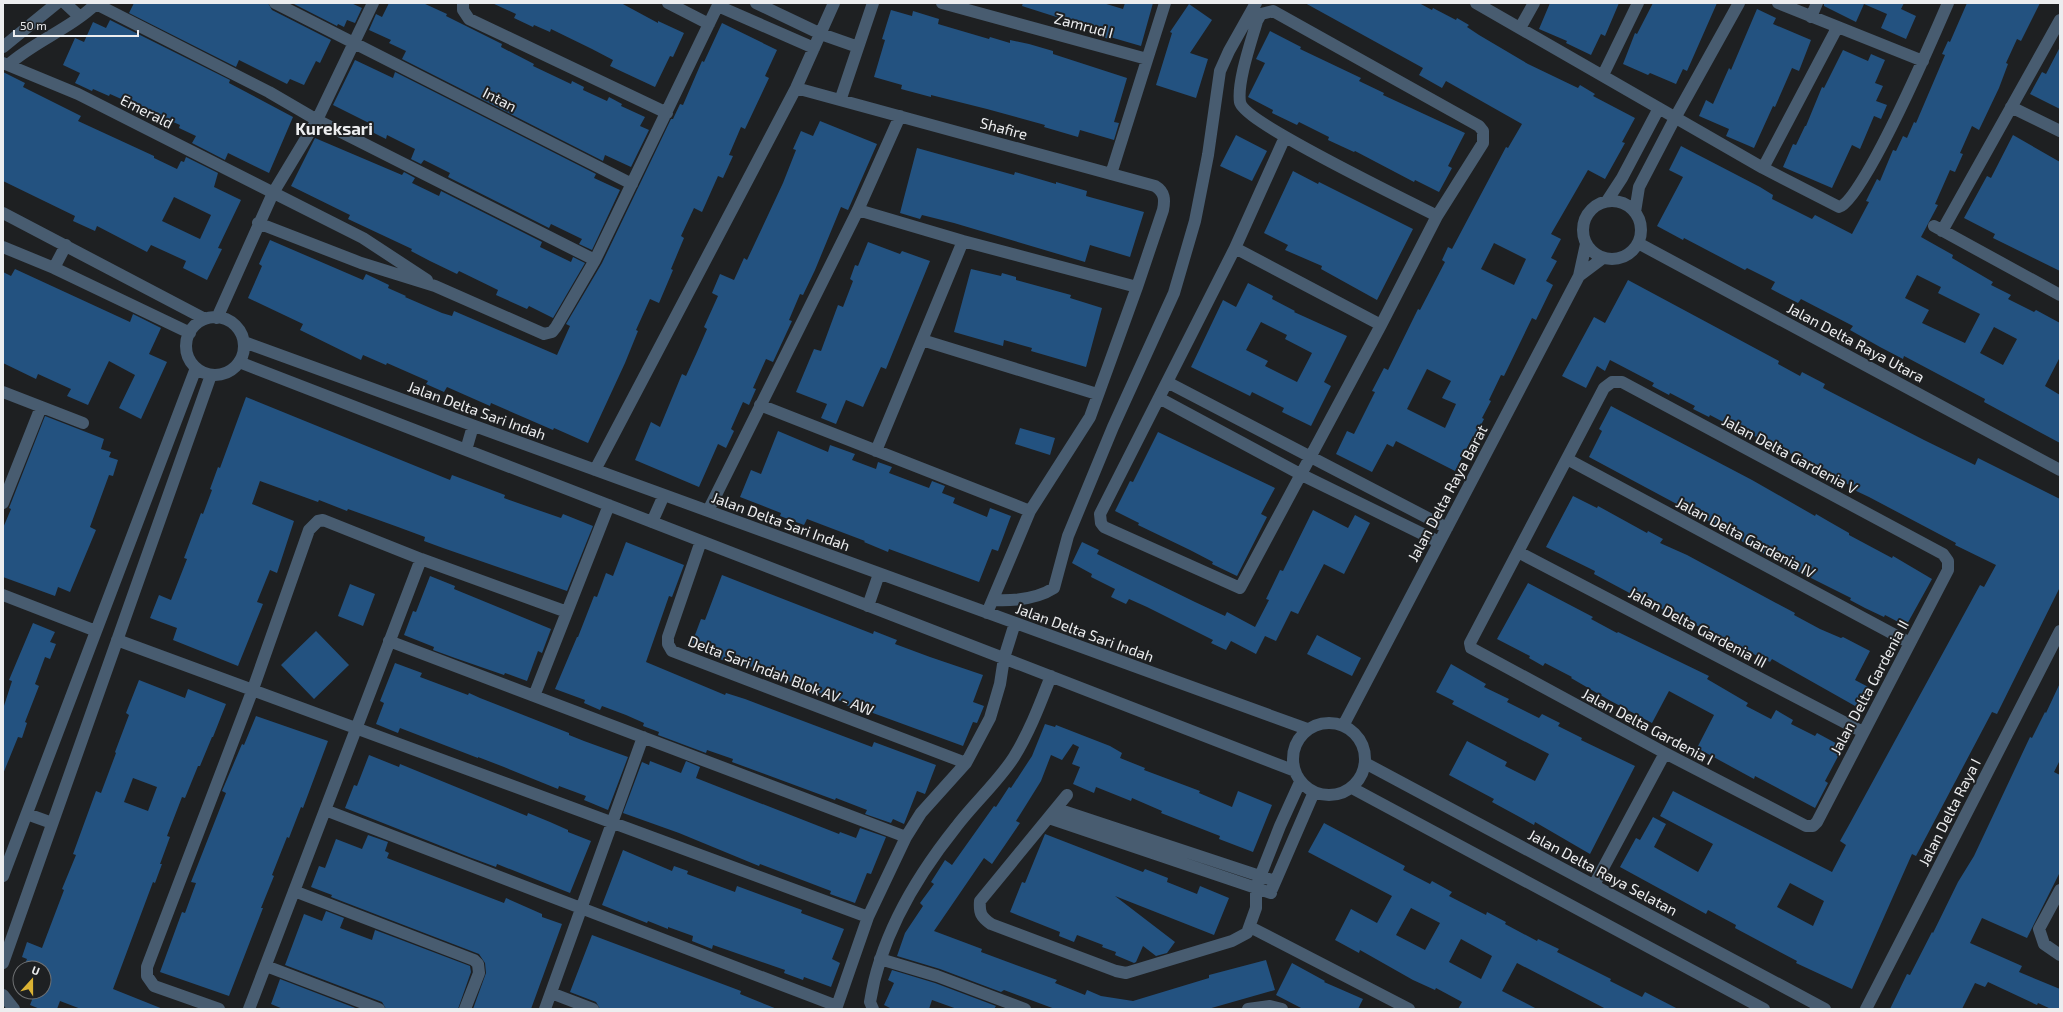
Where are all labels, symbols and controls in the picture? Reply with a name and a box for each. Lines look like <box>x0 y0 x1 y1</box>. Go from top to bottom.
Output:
street label: Zamrud I <box>1053 9 1115 41</box>
scale bar <box>14 12 138 38</box>
text: 50 m <box>20 18 47 32</box>
street label: Intan <box>480 83 520 115</box>
street label: Emerald <box>118 90 176 132</box>
street label: Shafire <box>978 113 1030 143</box>
district label: Kureksari <box>295 118 373 138</box>
street label: Jalan Delta Raya Utara <box>1784 298 1928 386</box>
street label: Jalan Delta Sari Indah <box>405 377 549 443</box>
street label: Jalan Delta Gardenia V <box>1719 411 1861 497</box>
street label: Jalan Delta Raya Barat <box>1403 421 1491 564</box>
street label: Jalan Delta Sari Indah <box>709 488 853 554</box>
street label: Jalan Delta Gardenia IV <box>1673 493 1819 581</box>
street label: Jalan Delta Gardenia III <box>1626 583 1770 671</box>
street label: Jalan Delta Sari Indah <box>1013 599 1157 665</box>
street label: Jalan Delta Gardenia II <box>1826 617 1912 757</box>
street label: Delta Sari Indah Blok AV - AW <box>686 631 876 719</box>
street label: Jalan Delta Gardenia I <box>1579 684 1717 768</box>
street label: Jalan Delta Raya I <box>1914 755 1984 869</box>
street label: Jalan Delta Raya Selatan <box>1525 825 1681 919</box>
north arrow <box>12 960 52 1000</box>
text: U <box>30 963 42 978</box>

